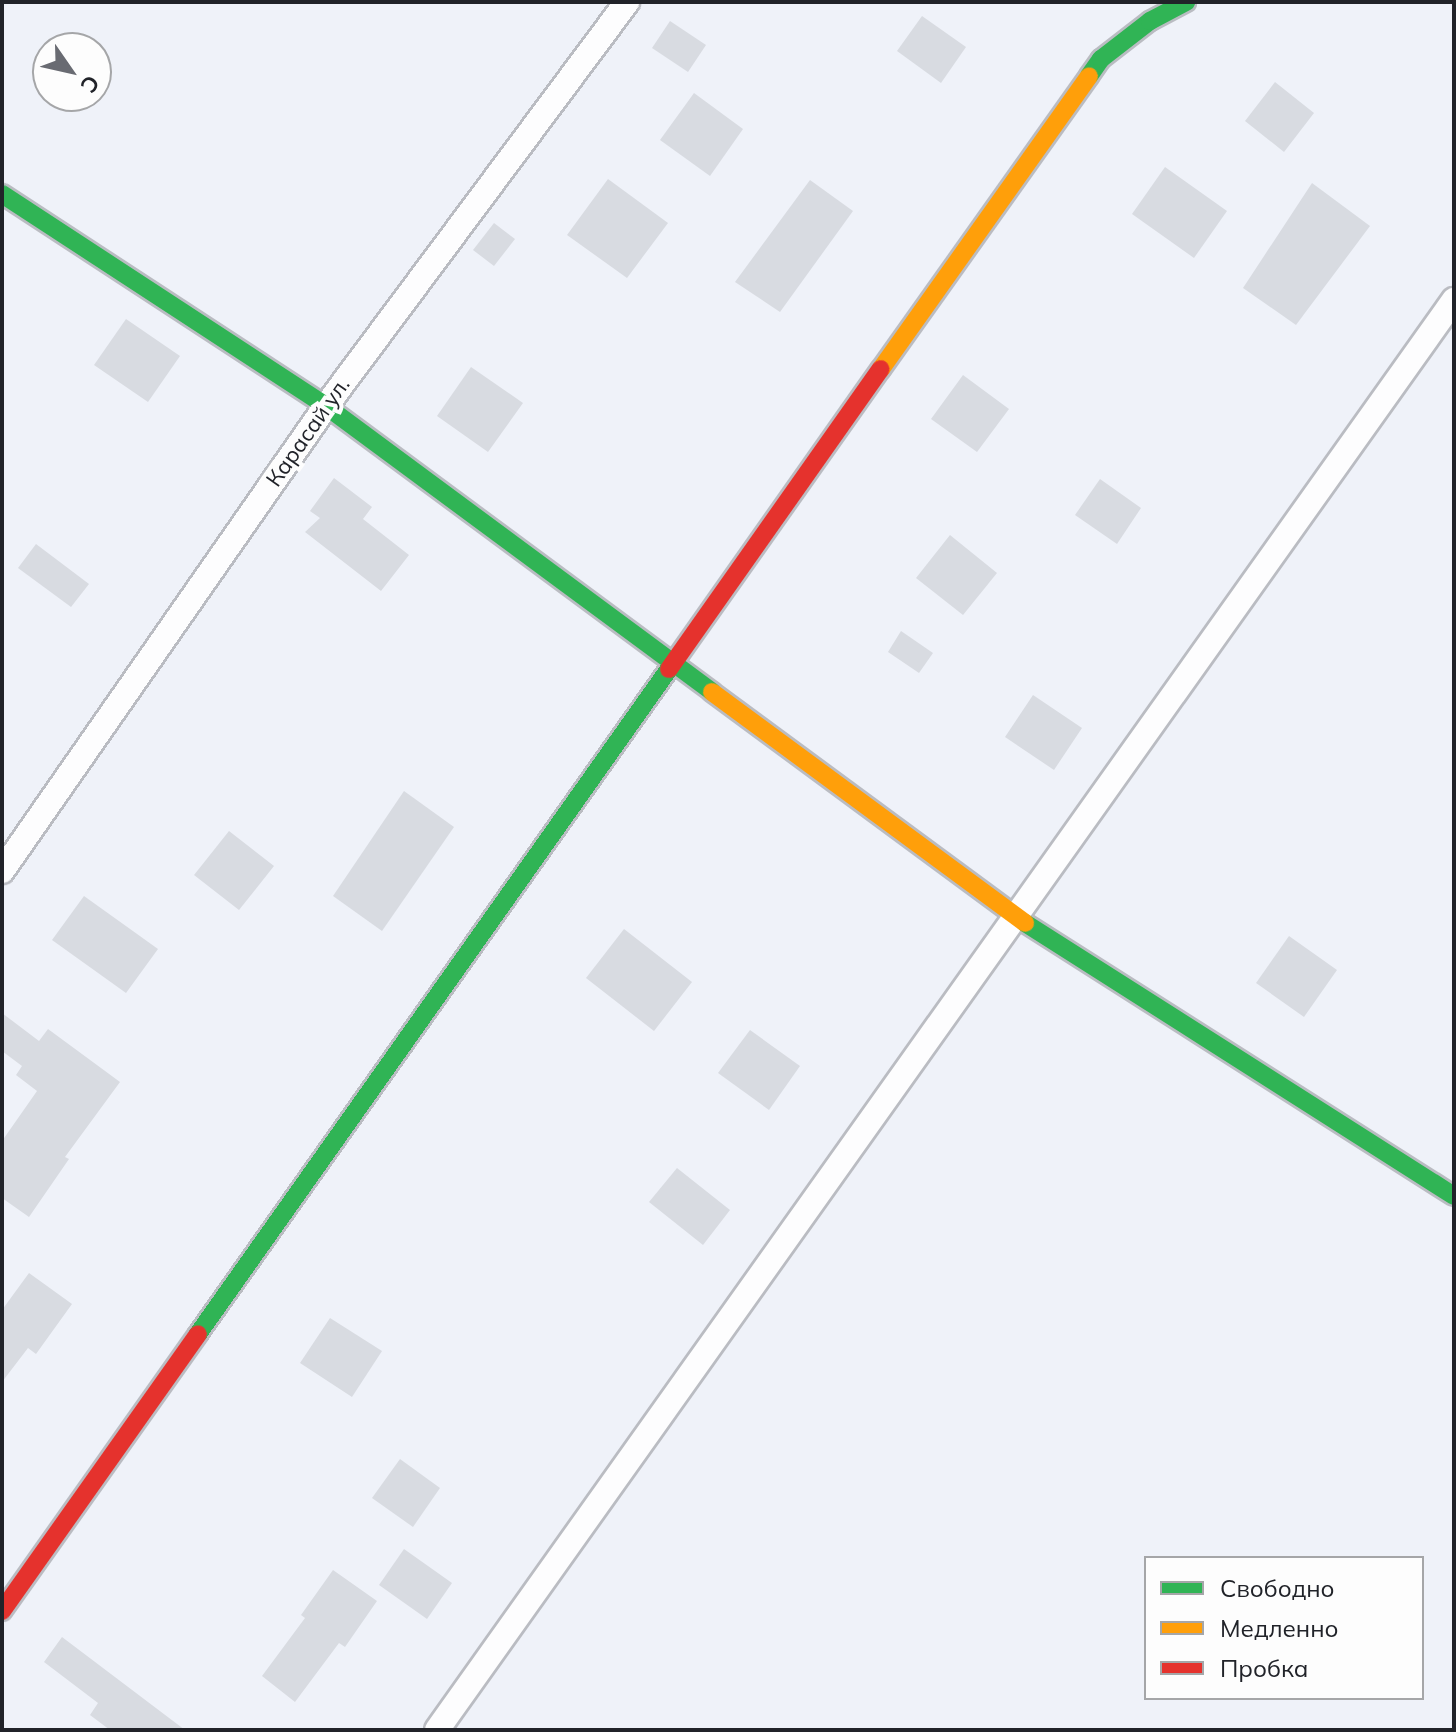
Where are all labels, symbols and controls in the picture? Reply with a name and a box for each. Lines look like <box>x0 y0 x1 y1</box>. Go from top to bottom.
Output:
north arrow <box>32 32 112 112</box>
text: С <box>74 70 106 98</box>
street label: Карасай ул. <box>261 372 355 492</box>
legend <box>1144 1556 1424 1700</box>
text: Свободно <box>1220 1573 1335 1603</box>
text: Медленно <box>1220 1613 1339 1643</box>
text: Пробка <box>1220 1653 1308 1683</box>

